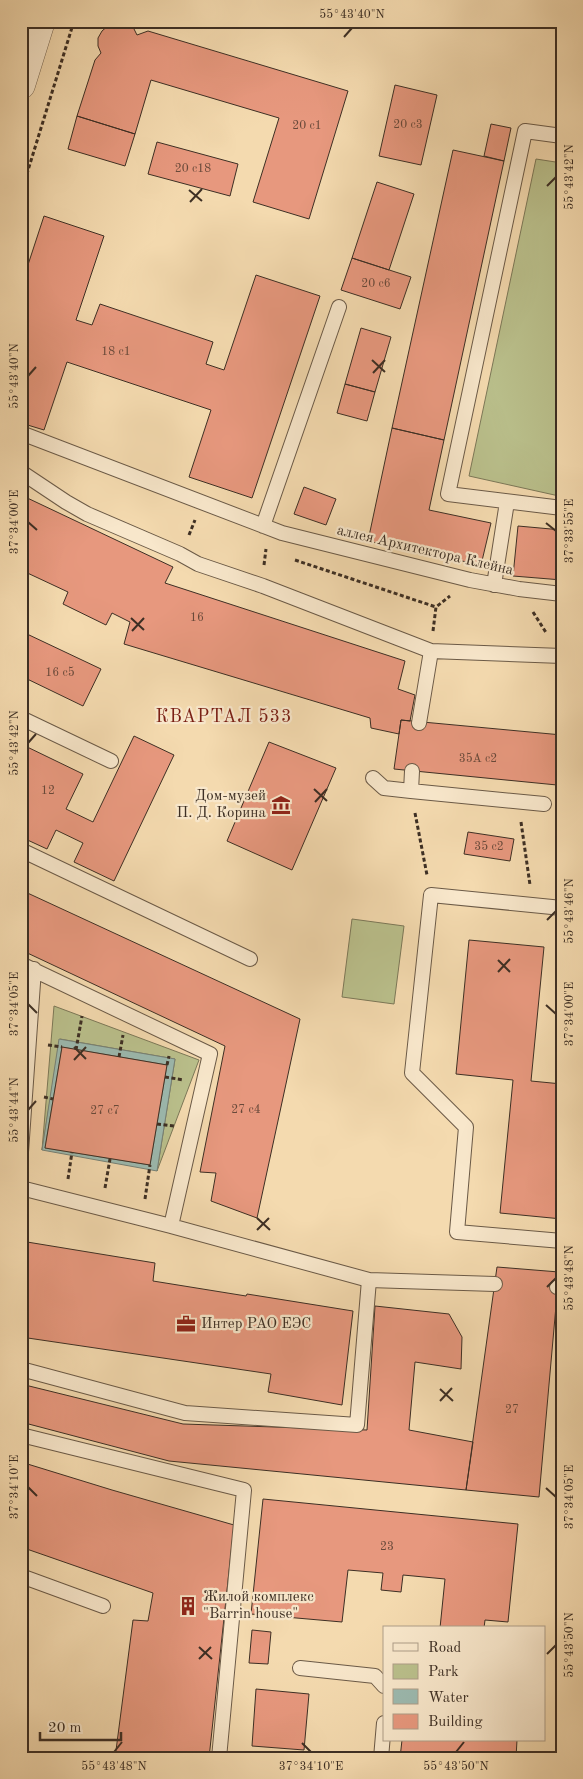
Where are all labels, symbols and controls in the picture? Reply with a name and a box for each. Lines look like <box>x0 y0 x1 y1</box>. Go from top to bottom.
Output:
text: 55°43'40"N <box>319 8 385 21</box>
house number: 20 с3 <box>393 119 423 131</box>
house number: 20 с1 <box>292 120 322 132</box>
text: 55°43'42"N <box>563 144 576 210</box>
house number: 20 с18 <box>175 163 211 175</box>
house number: 20 с6 <box>361 278 391 290</box>
text: 55°43'40"N <box>8 343 21 409</box>
house number: 18 с1 <box>101 346 131 358</box>
text: 37°34'00"E <box>9 490 21 554</box>
text: 37°33'55"E <box>563 499 576 563</box>
street label: аллея Архитектора Клейна <box>335 523 515 579</box>
house number: 16 <box>190 612 204 624</box>
house number: 16 с5 <box>45 666 75 679</box>
district label: КВАРТАЛ 533 <box>156 708 293 726</box>
text: 55°43'42"N <box>8 710 21 776</box>
house number: 35А с2 <box>459 752 497 765</box>
house number: 12 <box>41 785 55 797</box>
place label: Дом-музей П. Д. Корина <box>176 789 267 821</box>
museum icon: Дом-музей П. Д. Корина <box>270 794 292 816</box>
house number: 35 с2 <box>474 840 504 853</box>
text: 55°43'46"N <box>563 878 576 944</box>
text: 37°34'05"E <box>8 972 21 1036</box>
text: 37°34'00"E <box>564 982 576 1046</box>
text: 55°43'44"N <box>8 1077 21 1143</box>
house number: 27 с4 <box>231 1104 261 1116</box>
house number: 27 с7 <box>90 1105 120 1117</box>
text: 55°43'48"N <box>563 1245 576 1311</box>
office icon: Интер РАО ЕЭС <box>175 1313 197 1335</box>
place label: Интер РАО ЕЭС <box>201 1317 311 1332</box>
house number: 27 <box>505 1404 519 1416</box>
text: 37°34'10"E <box>9 1455 21 1519</box>
text: 37°34'05"E <box>563 1465 576 1529</box>
house number: 23 <box>380 1541 394 1553</box>
place label: Жилой комплекс "Barrin house" <box>203 1590 314 1622</box>
building icon: Жилой комплекс "Barrin house" <box>177 1595 199 1617</box>
text: 55°43'50"N <box>563 1612 576 1678</box>
legend <box>383 1626 546 1742</box>
text: Road <box>428 1641 462 1656</box>
text: Park <box>428 1665 459 1680</box>
text: Water <box>428 1691 469 1706</box>
scale bar <box>40 1709 121 1741</box>
text: Building <box>428 1715 483 1730</box>
text: 20 m <box>48 1721 82 1736</box>
text: 55°43'48"N <box>81 1760 147 1773</box>
text: 55°43'50"N <box>423 1760 489 1773</box>
text: 37°34'10"E <box>279 1761 343 1773</box>

